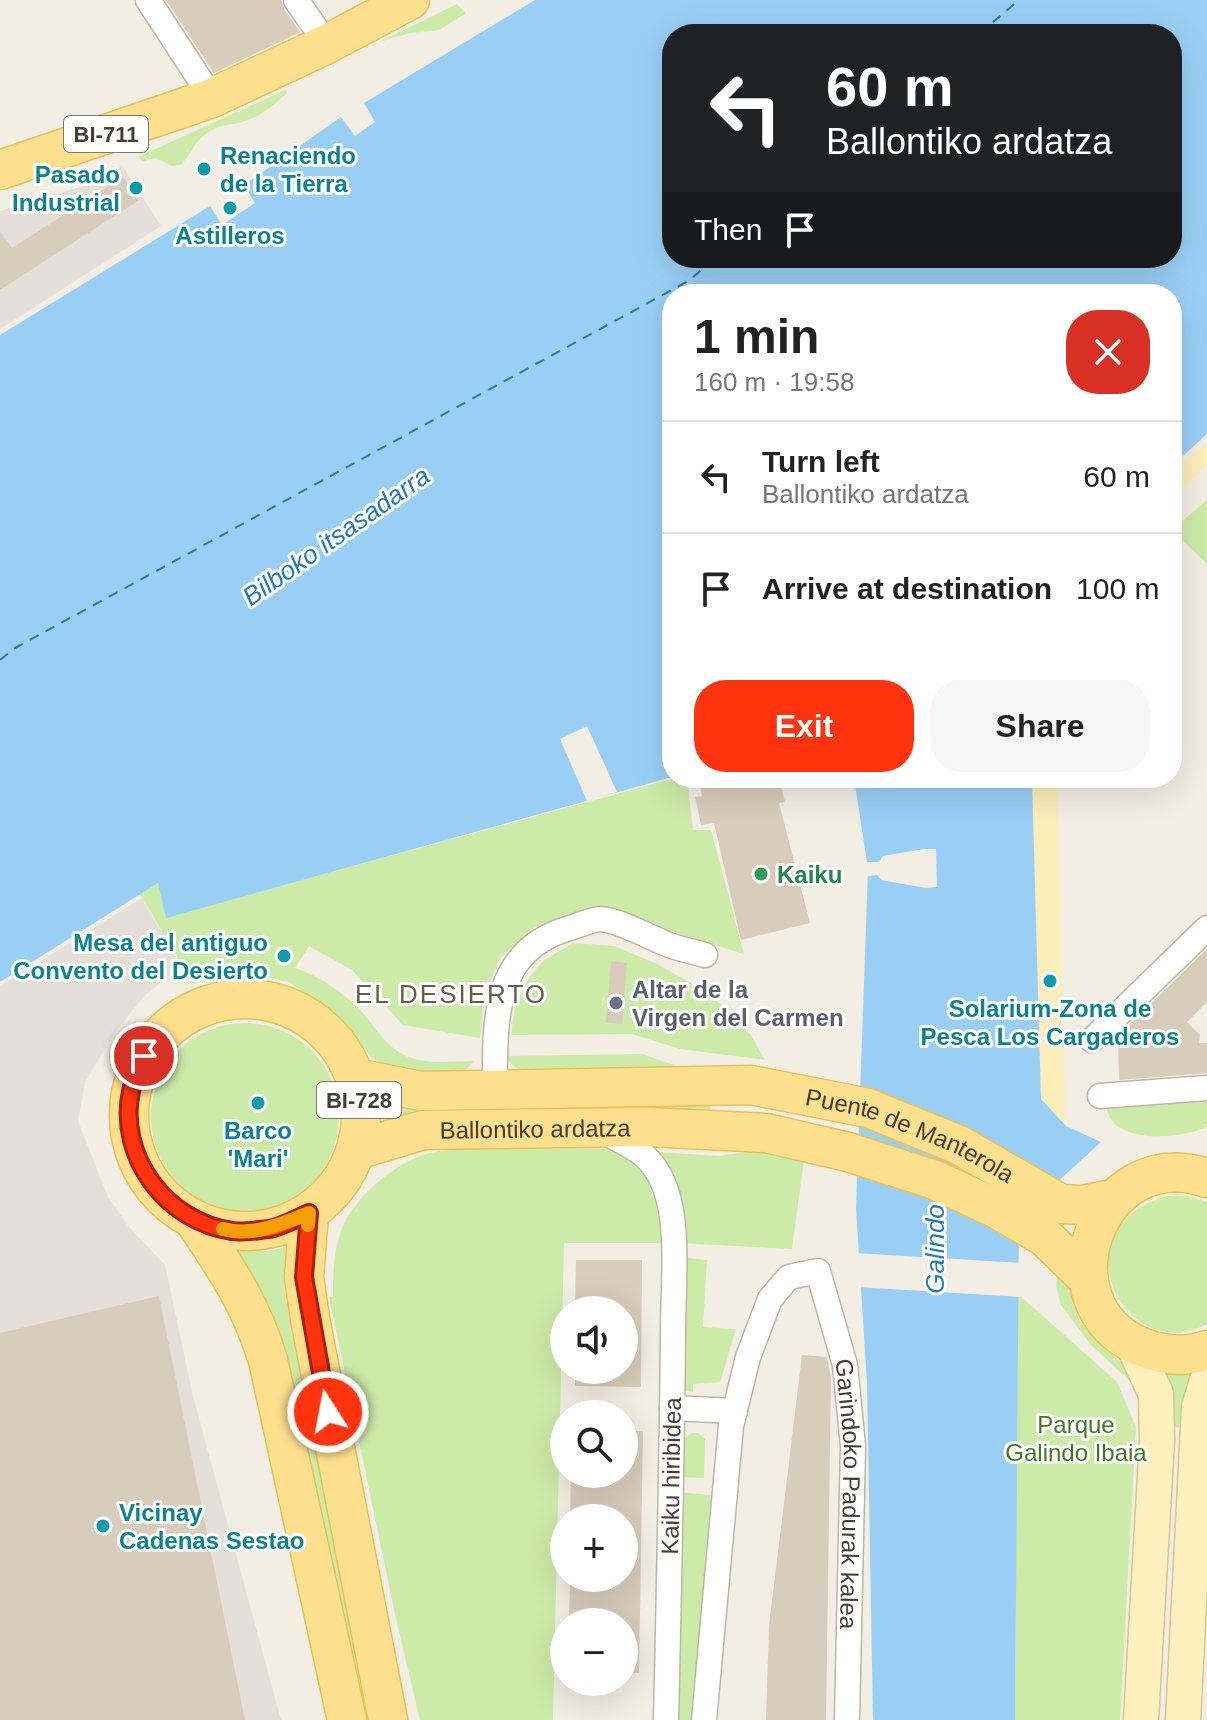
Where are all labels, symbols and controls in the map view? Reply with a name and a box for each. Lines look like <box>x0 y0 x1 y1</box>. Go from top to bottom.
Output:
text: 60 m <box>826 55 954 118</box>
icon: left <box>694 56 798 160</box>
road number: BI-711 <box>64 116 148 152</box>
text: Ballontiko ardatza <box>826 121 1112 162</box>
place label: Renaciendo de la Tierra <box>220 142 356 197</box>
marker: Renaciendo de la Tierra <box>195 160 213 178</box>
place label: Pasado Industrial <box>12 161 120 216</box>
marker: Pasado Industrial <box>127 179 145 197</box>
marker: Astilleros <box>221 199 239 217</box>
icon: arrive <box>778 208 822 252</box>
text: Then <box>694 213 762 246</box>
place label: Astilleros <box>175 222 285 249</box>
text: 1 min <box>694 310 819 363</box>
button: close <box>1066 310 1150 394</box>
text: 160 m · 19:58 <box>694 367 854 397</box>
text: Turn left <box>762 445 880 478</box>
icon: left <box>694 455 738 499</box>
water label: Bilboko itsasadarra <box>237 460 435 612</box>
text: 60 m <box>1083 460 1150 493</box>
text: Ballontiko ardatza <box>762 479 969 509</box>
icon: arrive <box>694 567 738 611</box>
text: Arrive at destination <box>762 572 1052 605</box>
text: 100 m <box>1076 572 1159 605</box>
button: Exit <box>694 680 914 772</box>
button: Share <box>930 680 1150 772</box>
place label: Kaiku <box>777 861 842 888</box>
marker: Kaiku <box>752 865 770 883</box>
place label: Mesa del antiguo Convento del Desierto <box>13 929 268 984</box>
marker: Mesa del antiguo Convento del Desierto <box>275 947 293 965</box>
marker: Solarium-Zona de Pesca Los Cargaderos <box>1041 972 1059 990</box>
place label: Altar de la Virgen del Carmen <box>632 976 844 1031</box>
district label: EL DESIERTO <box>355 979 547 1009</box>
marker: Altar de la Virgen del Carmen <box>607 994 625 1012</box>
place label: Solarium-Zona de Pesca Los Cargaderos <box>921 995 1179 1050</box>
pin <box>110 1022 178 1090</box>
icon: arrive <box>122 1034 166 1078</box>
road number: BI-728 <box>317 1082 401 1118</box>
street label: Puente de Manterola <box>803 1083 1020 1188</box>
marker: Barco 'Mari' <box>249 1094 267 1112</box>
street label: Ballontiko ardatza <box>439 1114 631 1143</box>
place label: Barco 'Mari' <box>224 1117 292 1172</box>
water label: Galindo <box>920 1204 950 1294</box>
map controls <box>550 1296 638 1696</box>
button: sound <box>550 1296 638 1384</box>
street label: Garindoko Padurak kalea <box>831 1357 867 1630</box>
position arrow <box>286 1370 370 1454</box>
street label: Kaiku hiribidea <box>656 1396 686 1555</box>
button: search <box>550 1400 638 1488</box>
park label: Parque Galindo Ibaia <box>1005 1411 1147 1466</box>
place label: Vicinay Cadenas Sestao <box>119 1499 304 1554</box>
button: + <box>550 1504 638 1592</box>
marker: Vicinay Cadenas Sestao <box>94 1517 112 1535</box>
button: − <box>550 1608 638 1696</box>

